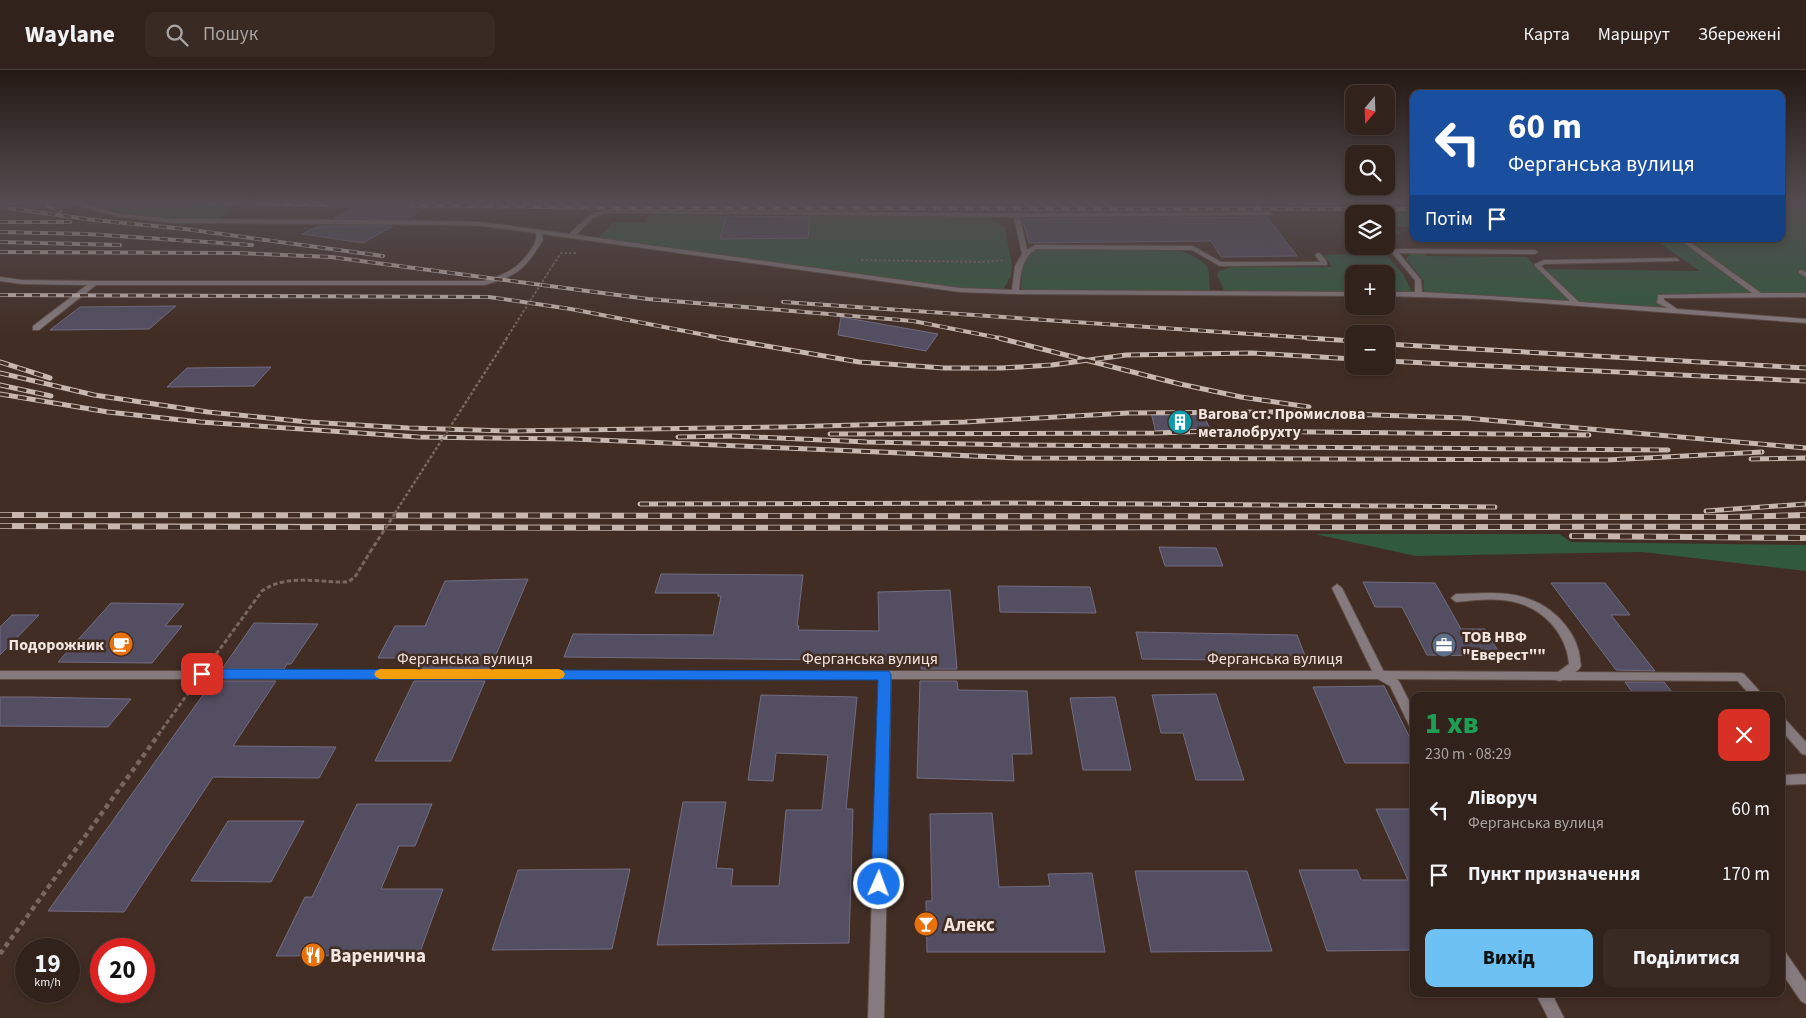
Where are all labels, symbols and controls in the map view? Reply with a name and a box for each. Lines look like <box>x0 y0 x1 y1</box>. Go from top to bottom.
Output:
search box <box>145 12 495 57</box>
text: Waylane <box>25 17 115 52</box>
icon: search <box>163 21 191 49</box>
text: Пошук <box>203 21 258 48</box>
text: Карта <box>1524 22 1570 47</box>
text: Маршрут <box>1598 22 1670 47</box>
text: Збережені <box>1698 22 1781 47</box>
north arrow <box>1345 85 1395 135</box>
map controls <box>1345 85 1395 375</box>
text: 60 m <box>1508 102 1582 152</box>
icon: left <box>1425 110 1490 175</box>
button: search <box>1345 145 1395 195</box>
text: Ферганська вулиця <box>1508 148 1695 180</box>
button: layers <box>1345 205 1395 255</box>
icon: arrive <box>1483 205 1511 233</box>
text: Потім <box>1425 206 1473 233</box>
button: + <box>1345 265 1395 315</box>
button: − <box>1345 325 1395 375</box>
place label: Вагова ст. Промислова металобрухту <box>1198 403 1365 443</box>
building icon: Вагова ст. Промислова металобрухту <box>1167 409 1193 435</box>
place label: ТОВ НВФ "Еверест"" <box>1462 626 1546 666</box>
cafe icon: Подорожник <box>108 631 134 657</box>
office icon: ТОВ НВФ "Еверест"" <box>1431 632 1457 658</box>
place label: Подорожник <box>9 634 104 656</box>
street label: Ферганська вулиця <box>397 648 533 670</box>
street label: Ферганська вулиця <box>802 648 938 670</box>
street label: Ферганська вулиця <box>1207 648 1343 670</box>
pin <box>181 653 223 695</box>
icon: arrive <box>188 660 216 688</box>
text: 1 хв <box>1425 702 1479 745</box>
button: close <box>1718 709 1770 761</box>
text: 230 m · 08:29 <box>1425 743 1512 765</box>
text: Ліворуч <box>1468 785 1537 812</box>
icon: left <box>1425 796 1453 824</box>
text: 60 m <box>1732 796 1770 823</box>
text: Ферганська вулиця <box>1468 812 1604 834</box>
position arrow <box>852 857 904 909</box>
icon: arrive <box>1425 861 1453 889</box>
text: Пункт призначення <box>1468 861 1640 888</box>
text: 170 m <box>1722 861 1770 888</box>
bar icon: Алекс <box>913 911 939 937</box>
place label: Алекс <box>943 912 995 939</box>
button: Вихід <box>1425 929 1593 987</box>
button: Поділитися <box>1603 929 1770 987</box>
speed limit sign: 20 <box>90 938 155 1003</box>
restaurant icon: Варенична <box>300 942 326 968</box>
place label: Варенична <box>330 943 426 970</box>
text: 19 <box>34 946 61 982</box>
text: km/h <box>34 974 61 991</box>

